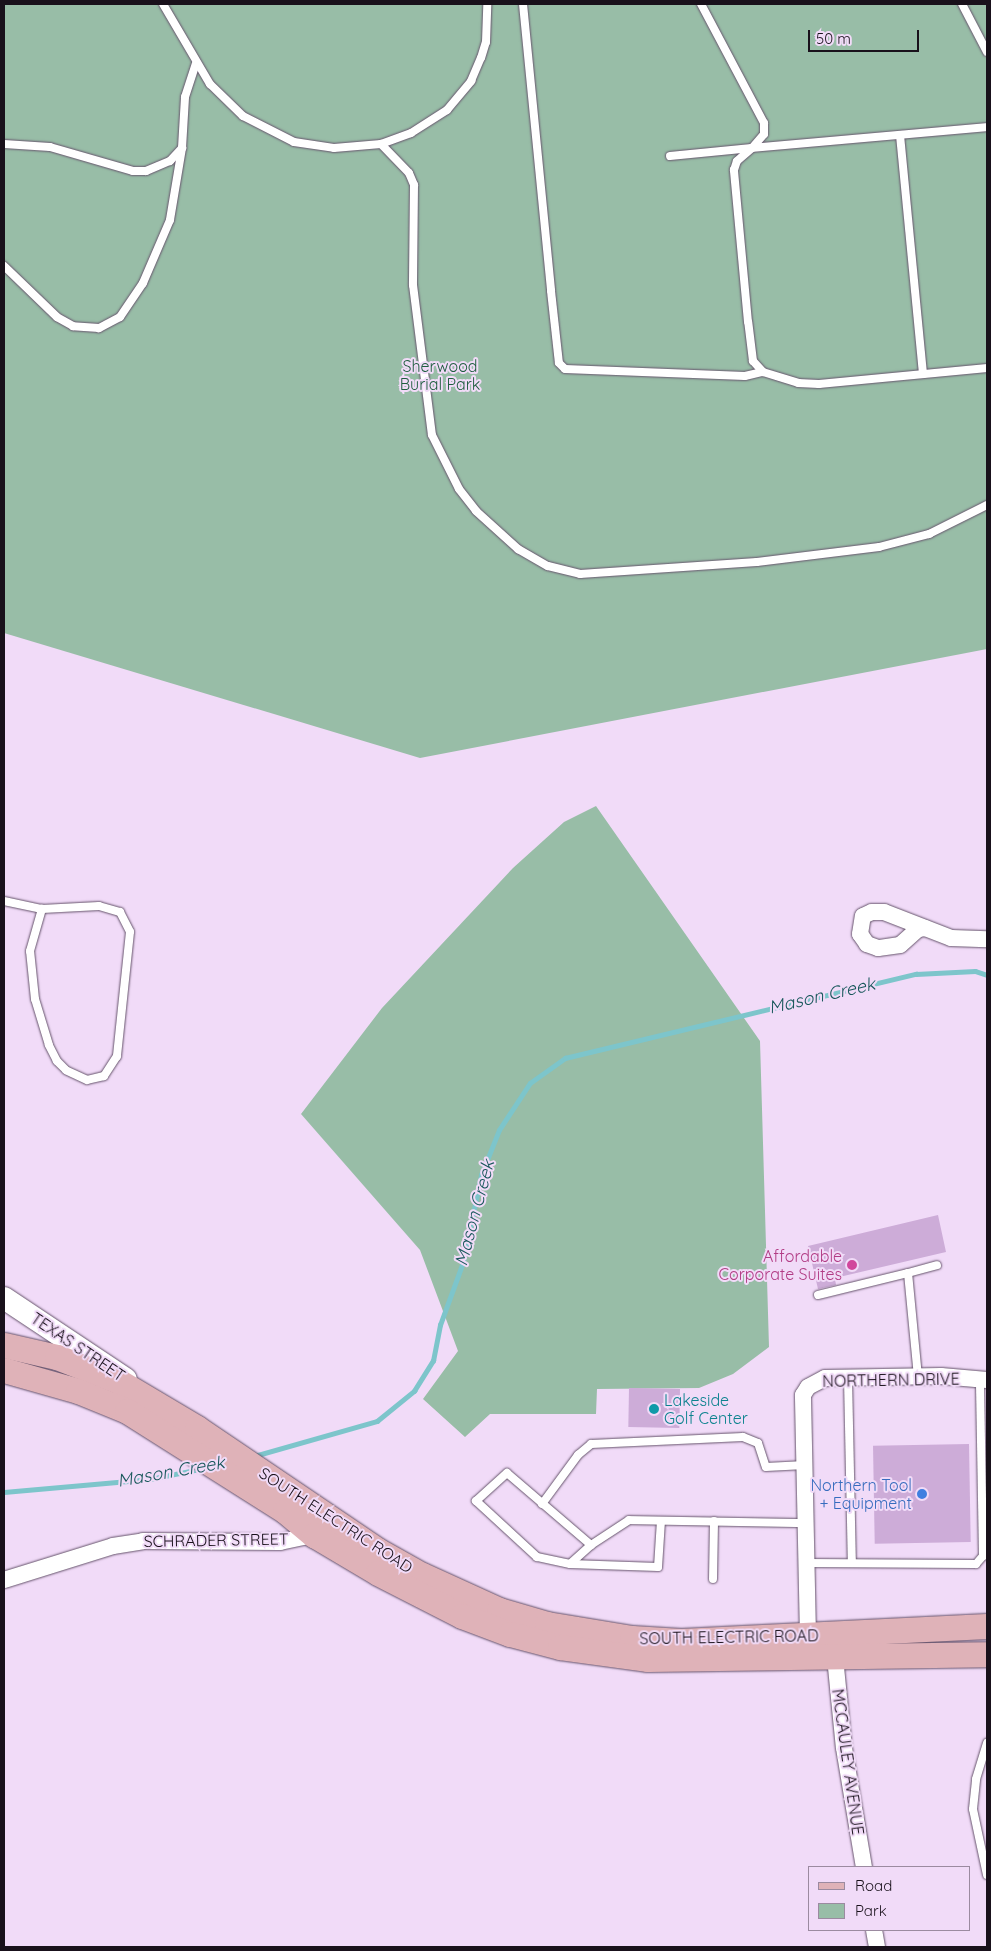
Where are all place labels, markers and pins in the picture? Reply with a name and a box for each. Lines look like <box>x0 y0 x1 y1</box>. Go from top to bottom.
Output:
place label: Affordable Corporate Suites <box>719 1246 842 1284</box>
marker: Affordable Corporate Suites <box>846 1259 858 1271</box>
place label: Lakeside Golf Center <box>664 1390 748 1428</box>
marker: Lakeside Golf Center <box>648 1403 660 1415</box>
place label: Northern Tool + Equipment <box>810 1475 912 1513</box>
marker: Northern Tool + Equipment <box>916 1488 928 1500</box>

